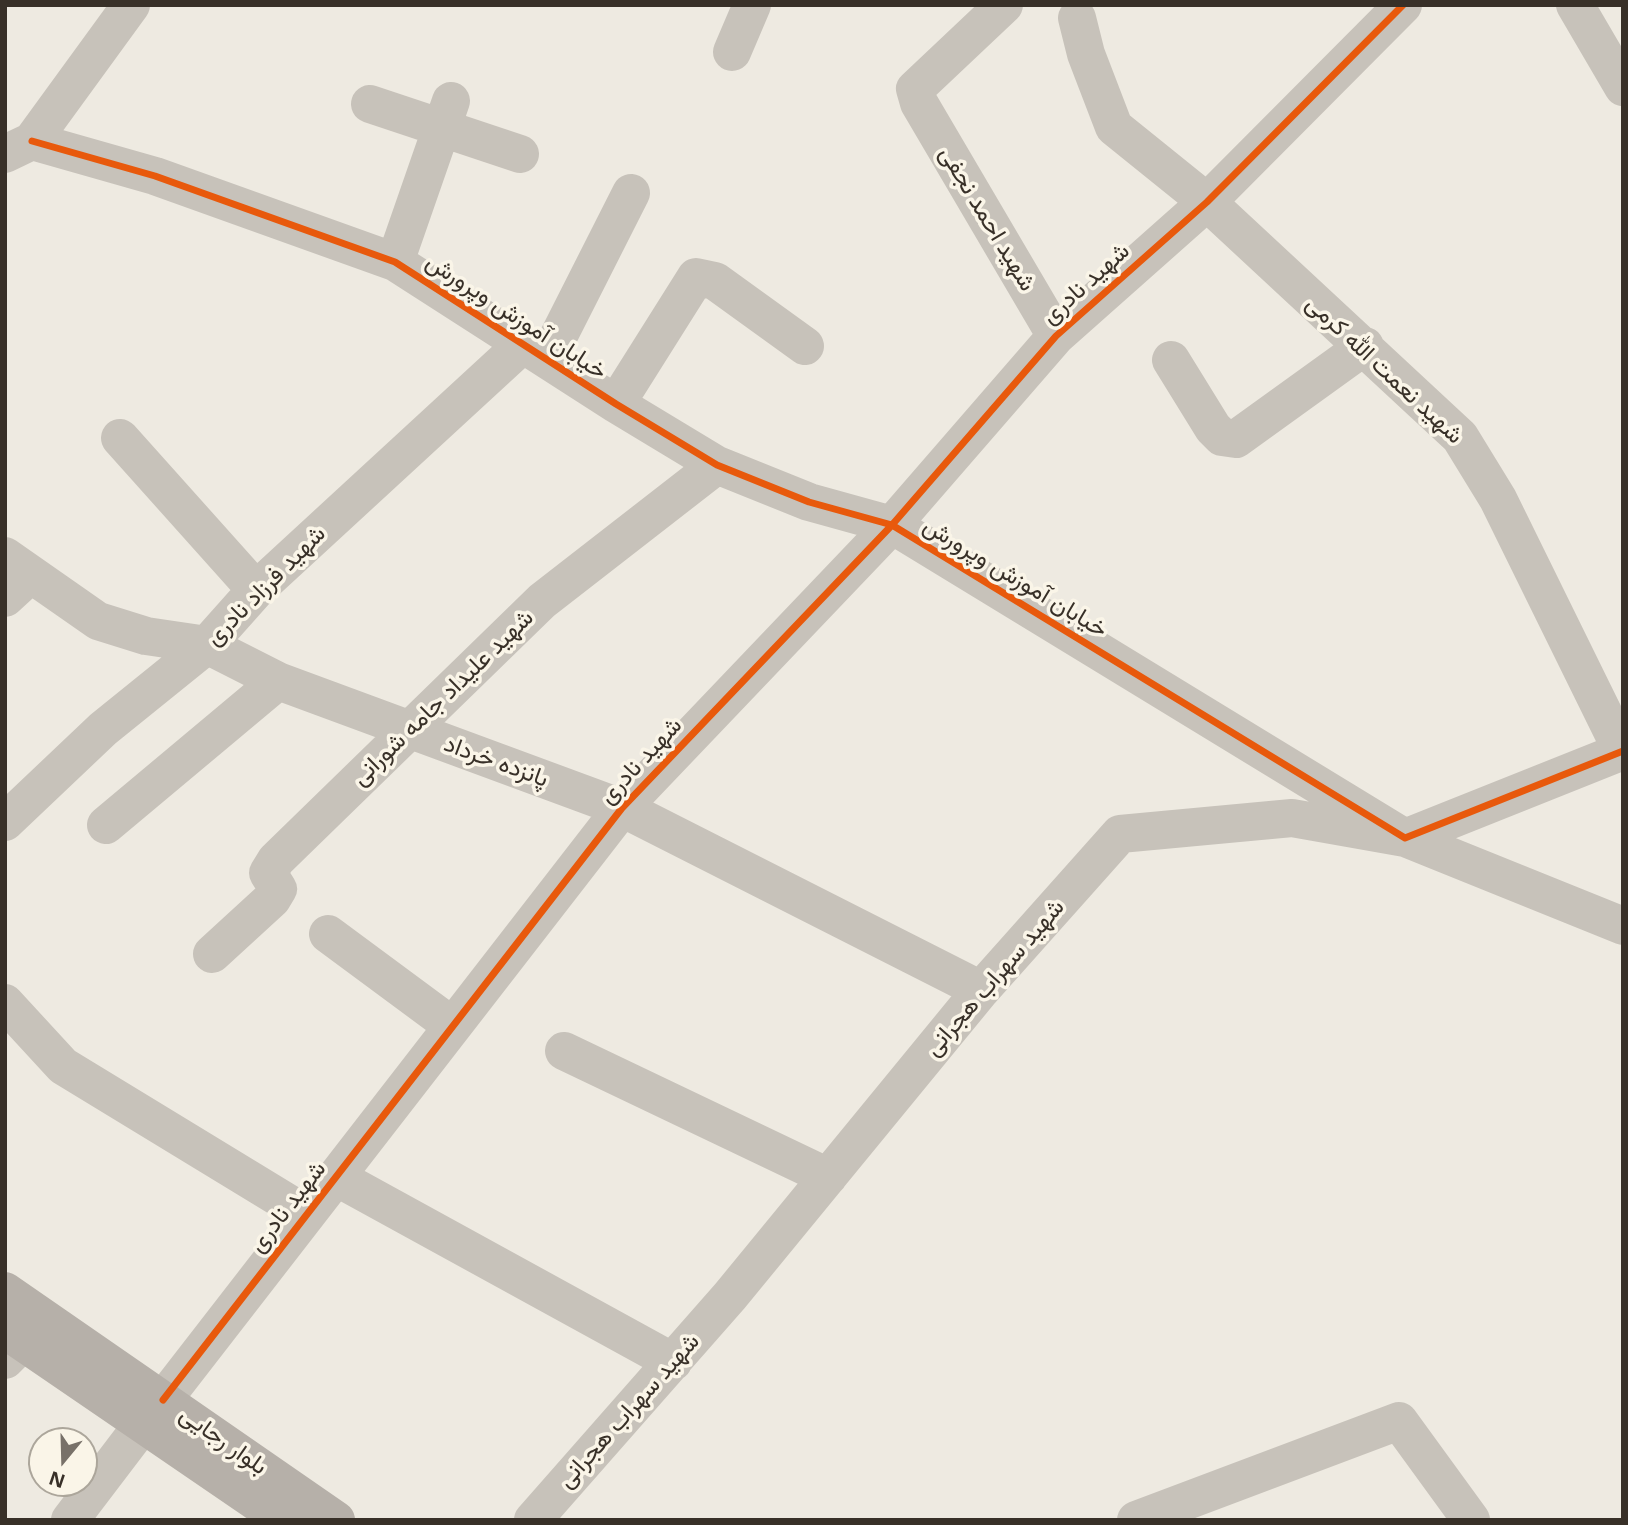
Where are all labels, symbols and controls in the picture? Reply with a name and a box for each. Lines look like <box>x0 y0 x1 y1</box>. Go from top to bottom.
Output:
street label: شهید احمد نجفی <box>933 141 1041 297</box>
street label: شهید نادری <box>1036 237 1136 331</box>
street label: خیابان آموزش وپرورش <box>420 248 612 386</box>
street label: شهید نعمت الله کرمی <box>1299 290 1469 450</box>
street label: خیابان آموزش وپرورش <box>918 512 1112 644</box>
street label: شهید فرزاد نادری <box>200 520 332 652</box>
street label: شهید علیداد جامه شورانی <box>346 604 540 792</box>
street label: شهید نادری <box>594 712 688 810</box>
street label: پانزده خرداد <box>440 730 552 794</box>
street label: شهید سهراب هجرانی <box>919 894 1071 1062</box>
street label: شهید نادری <box>243 1155 333 1259</box>
street label: شهید سهراب هجرانی <box>552 1328 706 1494</box>
street label: بلوار رجایی <box>174 1400 272 1482</box>
north arrow <box>28 1427 98 1497</box>
text: N <box>45 1465 68 1495</box>

